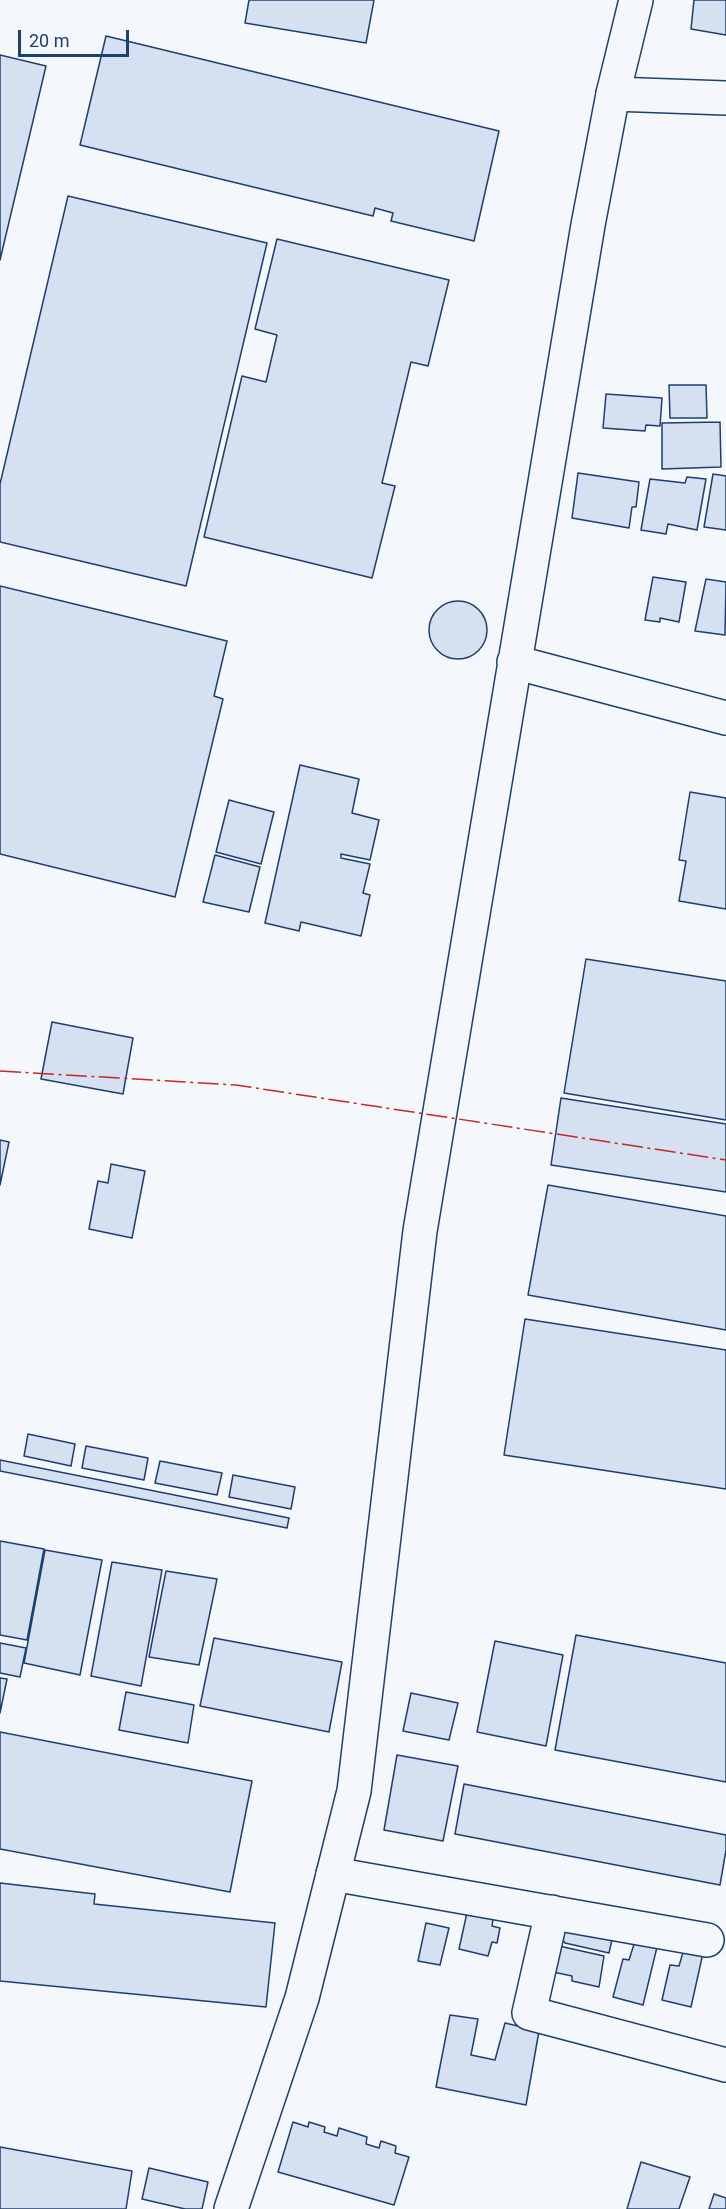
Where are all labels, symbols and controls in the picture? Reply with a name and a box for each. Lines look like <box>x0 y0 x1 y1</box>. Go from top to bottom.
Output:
scale bar <box>21 18 132 56</box>
text: 20 m <box>29 30 69 51</box>

